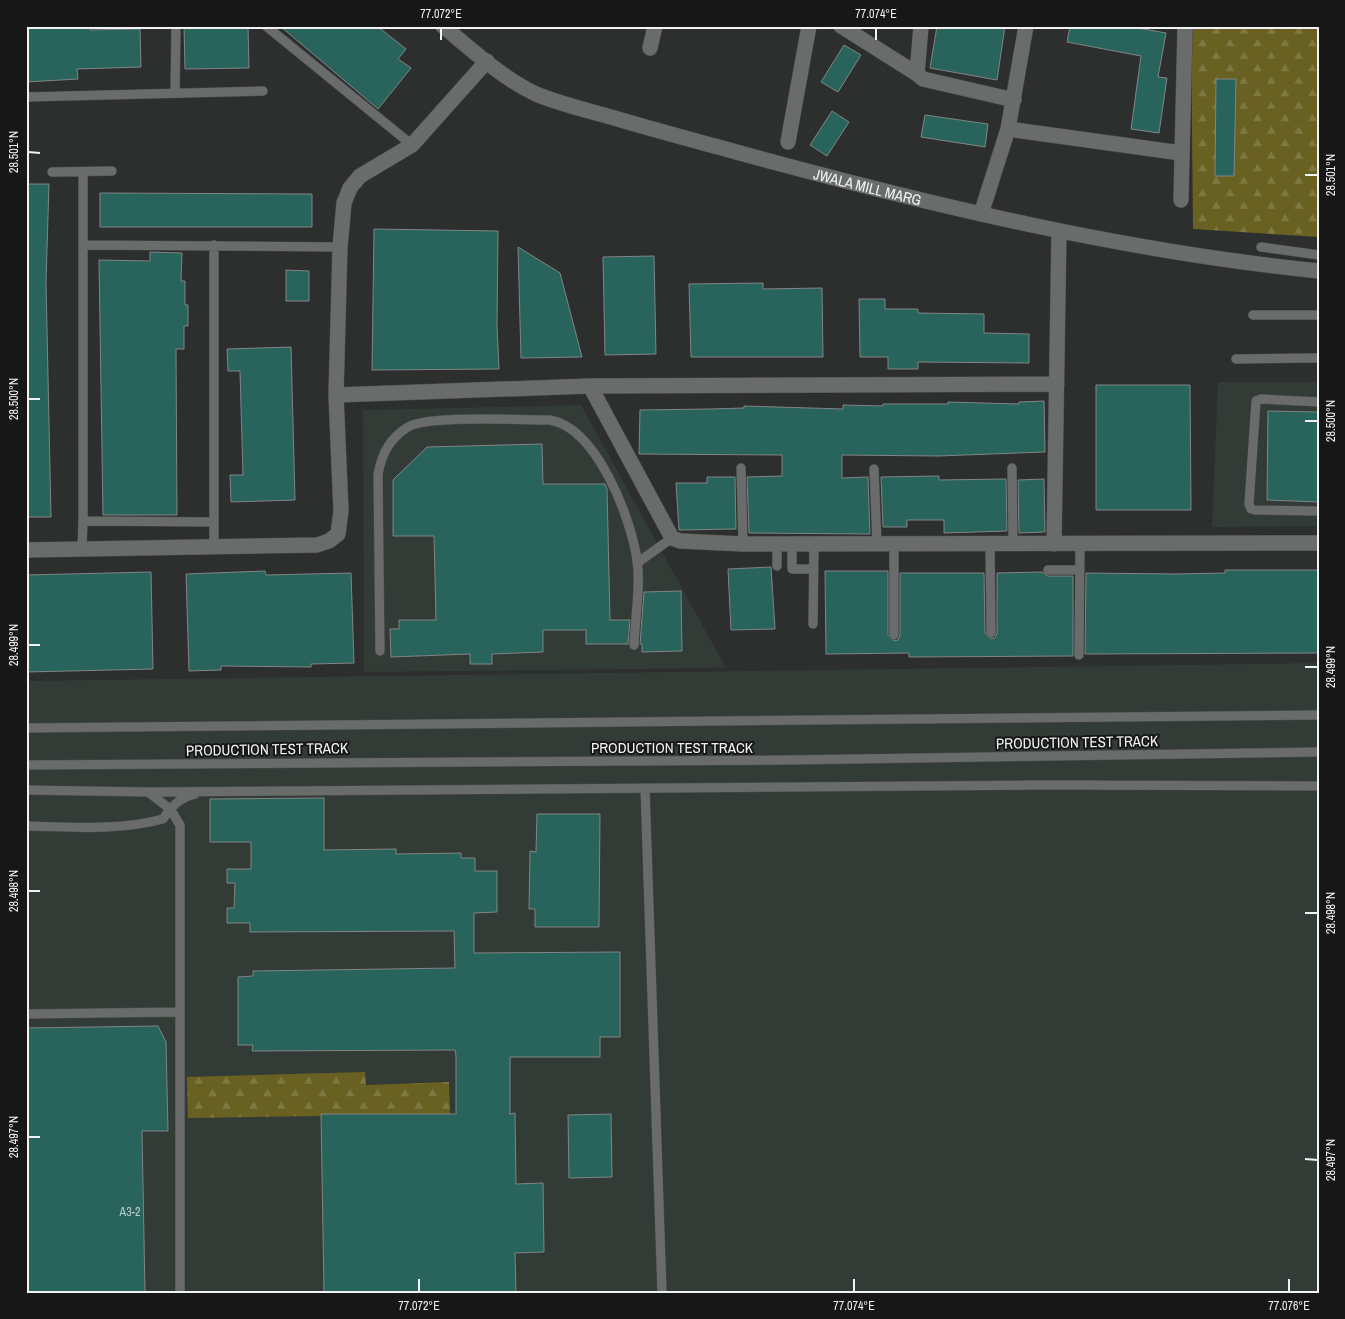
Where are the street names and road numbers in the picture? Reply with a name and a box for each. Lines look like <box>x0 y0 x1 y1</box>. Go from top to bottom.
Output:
street label: JWALA MILL MARG <box>811 163 924 210</box>
street label: PRODUCTION TEST TRACK <box>996 730 1159 754</box>
street label: PRODUCTION TEST TRACK <box>186 737 349 761</box>
street label: PRODUCTION TEST TRACK <box>591 737 754 758</box>

